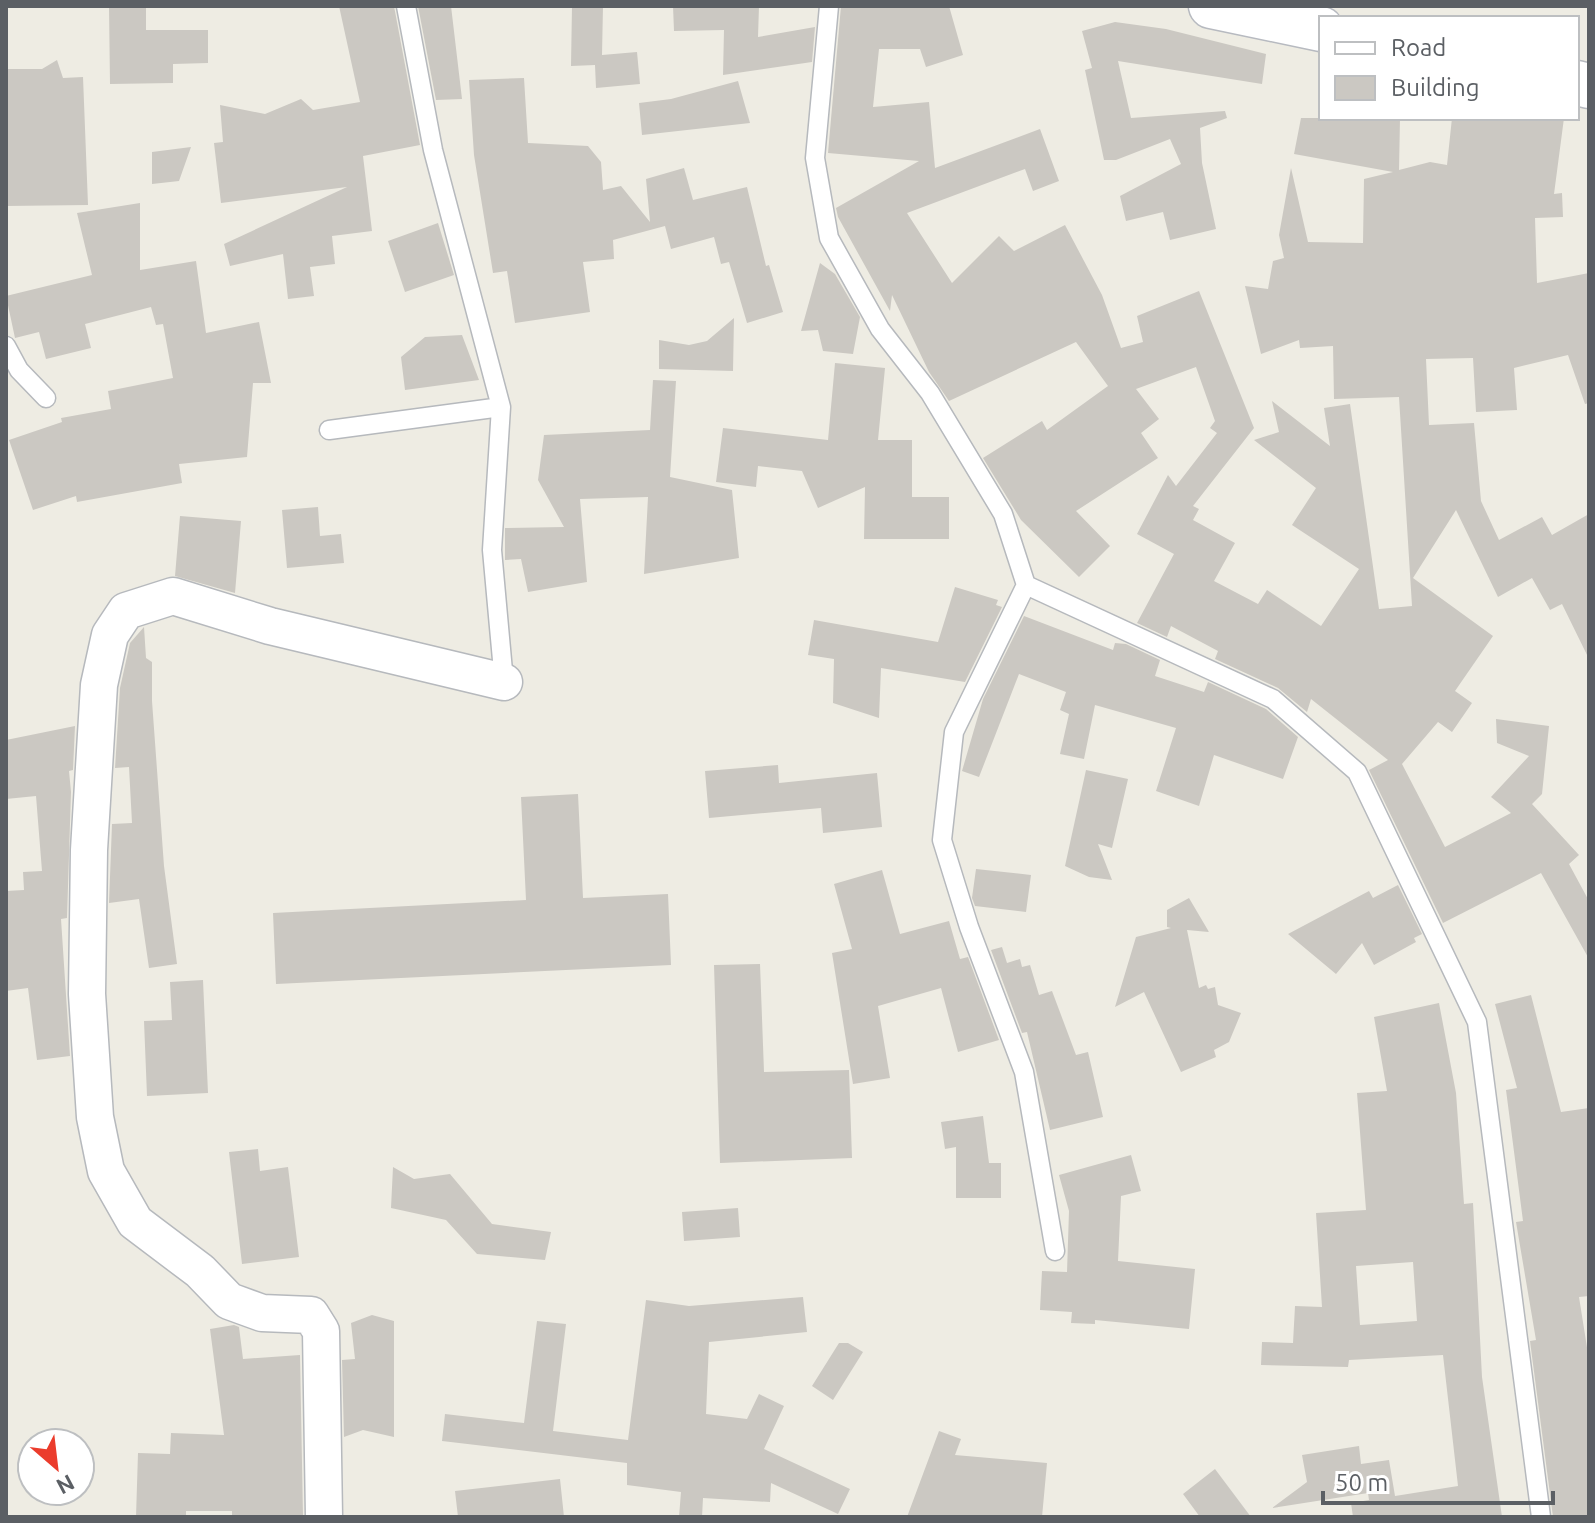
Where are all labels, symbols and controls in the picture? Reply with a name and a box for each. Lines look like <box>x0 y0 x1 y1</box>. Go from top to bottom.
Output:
legend <box>1319 16 1579 120</box>
text: Road <box>1391 34 1446 61</box>
text: Building <box>1391 74 1479 101</box>
north arrow <box>16 1427 96 1507</box>
scale bar <box>1323 1455 1553 1505</box>
text: 50 m <box>1335 1469 1388 1496</box>
text: N <box>53 1470 79 1500</box>

